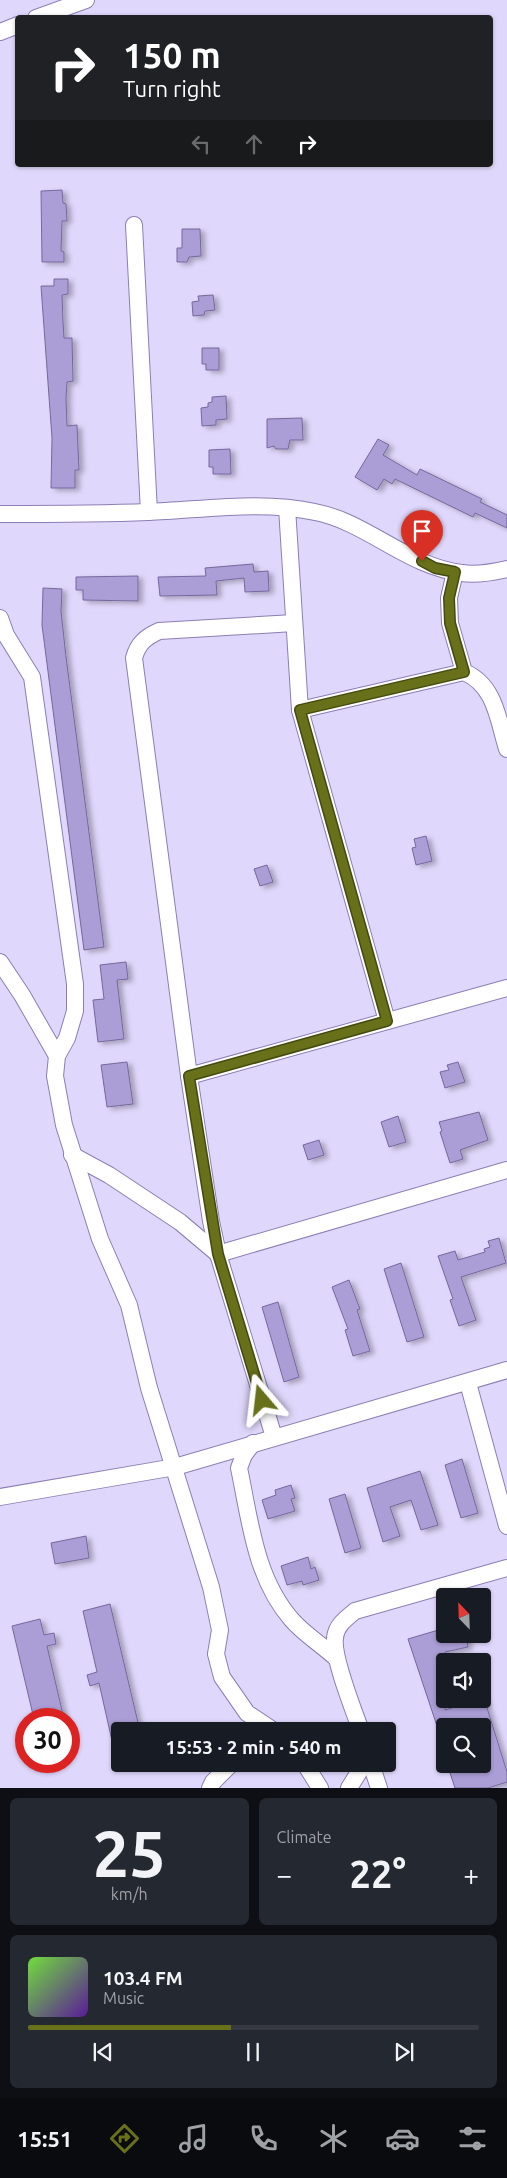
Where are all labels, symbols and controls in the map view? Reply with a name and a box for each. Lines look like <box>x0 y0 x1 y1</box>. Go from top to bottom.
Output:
icon: right <box>40 35 105 100</box>
text: 150 m <box>123 35 221 75</box>
text: Turn right <box>123 76 221 101</box>
icon: left <box>187 130 215 158</box>
icon: ahead <box>240 130 268 158</box>
icon: right <box>293 130 321 158</box>
pin <box>401 510 443 561</box>
icon: arrive <box>408 517 436 545</box>
position arrow <box>235 1373 287 1425</box>
north arrow <box>436 1588 491 1642</box>
map controls <box>436 1588 491 1773</box>
button: sound <box>436 1653 491 1708</box>
speed limit sign: 30 <box>15 1708 80 1773</box>
button: search <box>436 1718 491 1773</box>
text: 15:53 · 2 min · 540 m <box>166 1736 341 1758</box>
text: 25 <box>93 1816 166 1889</box>
text: Climate <box>277 1828 332 1846</box>
text: 22° <box>350 1853 406 1895</box>
text: − <box>277 1859 292 1890</box>
text: + <box>463 1859 479 1890</box>
text: km/h <box>111 1885 148 1903</box>
text: 103.4 FM <box>103 1967 183 1989</box>
text: Music <box>103 1989 144 2007</box>
icon: previous <box>89 2038 117 2066</box>
icon: pause <box>239 2038 267 2066</box>
icon: next <box>390 2038 418 2066</box>
icon: directions <box>107 2121 142 2156</box>
icon: music <box>176 2121 211 2156</box>
icon: phone <box>246 2121 281 2156</box>
icon: climate <box>316 2121 351 2156</box>
icon: car <box>385 2121 420 2156</box>
icon: filters <box>455 2121 490 2156</box>
text: 15:51 <box>17 2126 72 2151</box>

